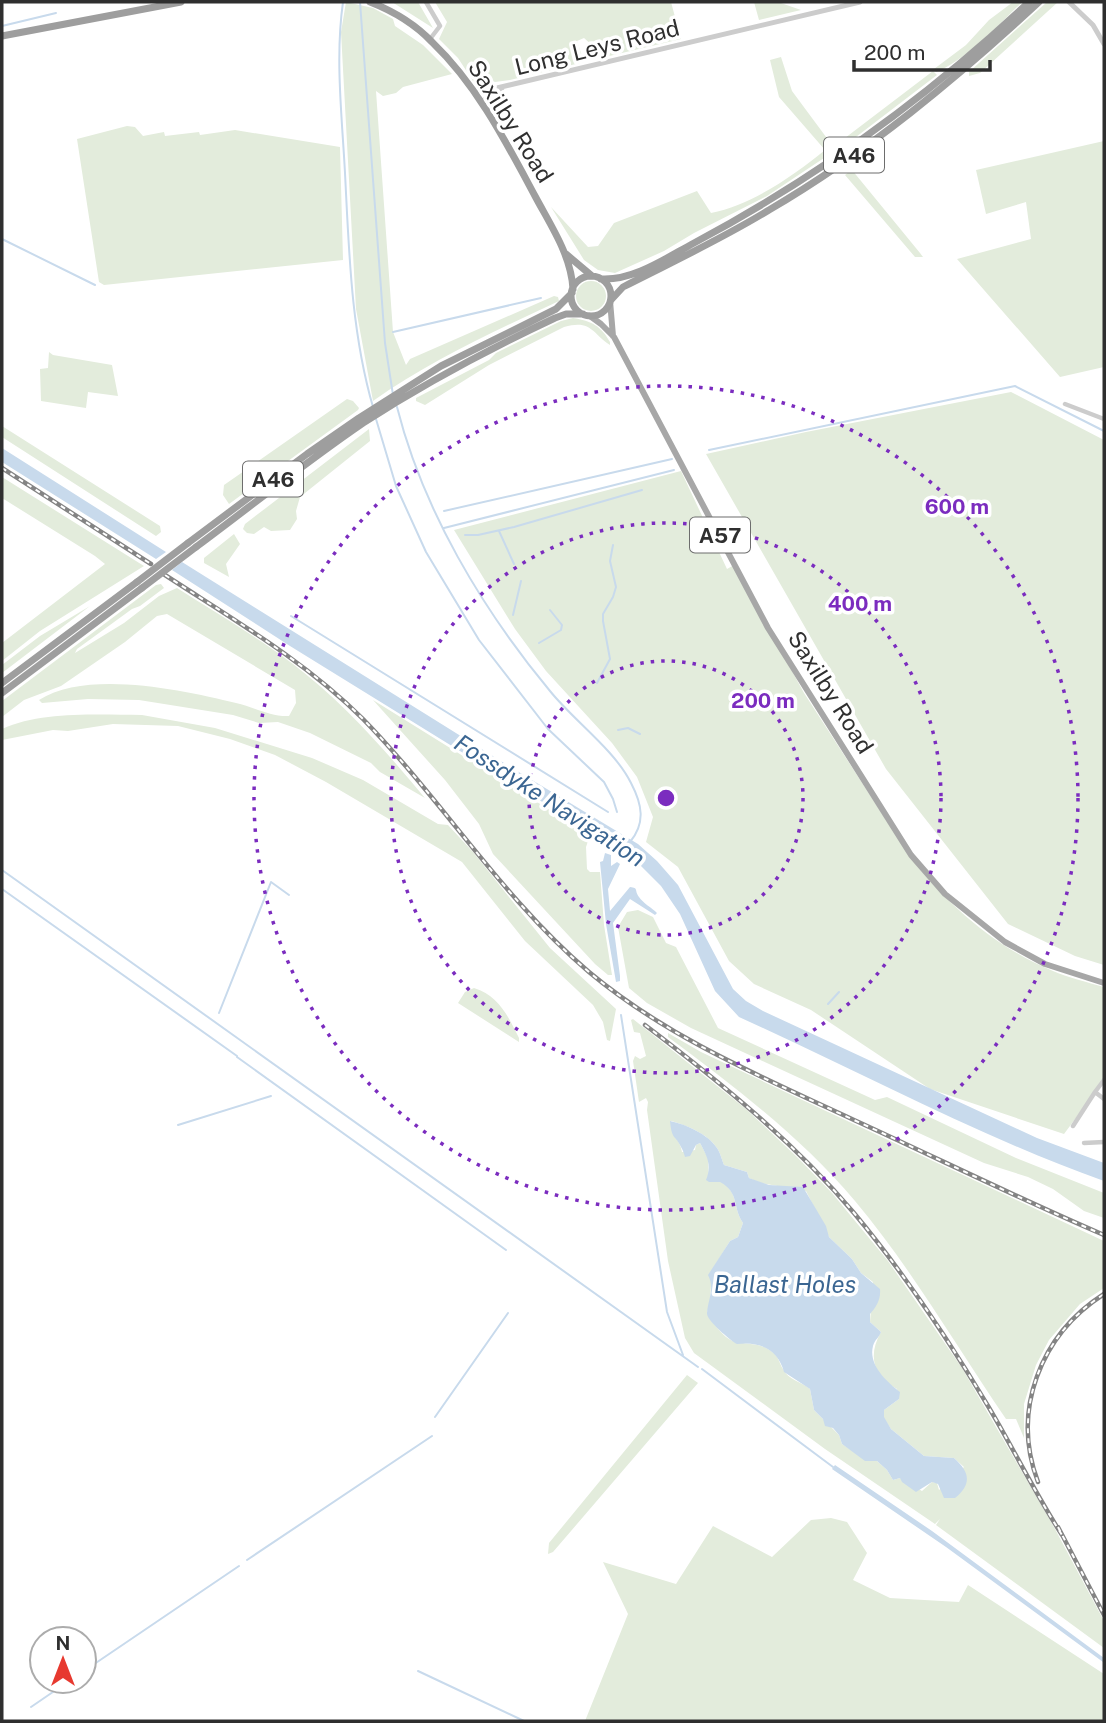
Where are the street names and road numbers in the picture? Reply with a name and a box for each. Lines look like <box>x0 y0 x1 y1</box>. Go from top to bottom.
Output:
street label: Long Leys Road <box>512 14 682 80</box>
street label: Saxilby Road <box>463 55 559 187</box>
road number: A46 <box>824 138 884 172</box>
road number: A46 <box>243 462 303 496</box>
road number: A57 <box>690 518 750 552</box>
street label: Saxilby Road <box>783 626 879 758</box>

